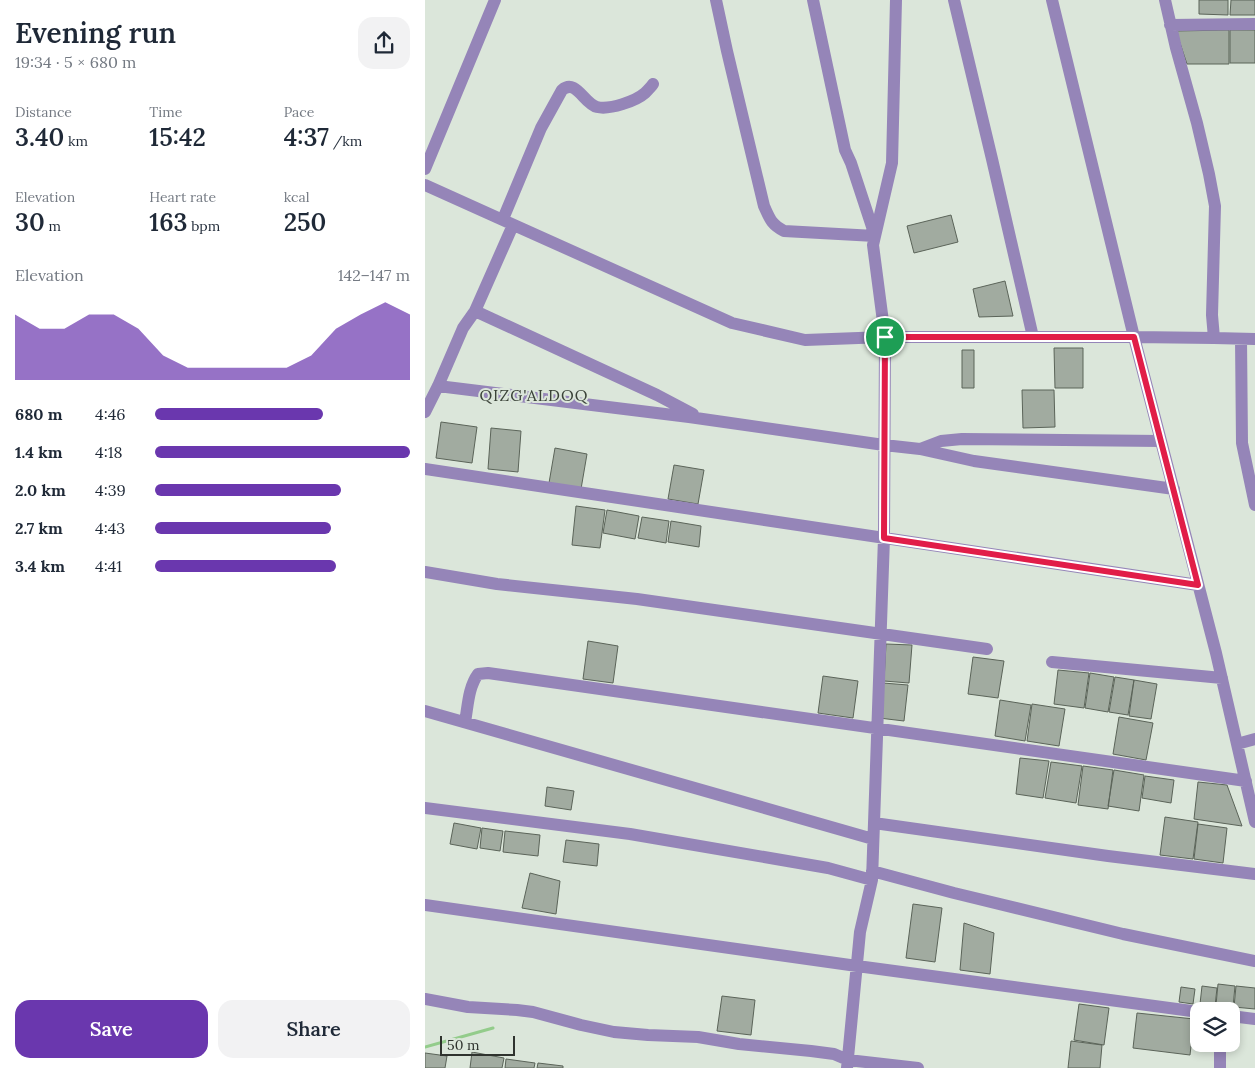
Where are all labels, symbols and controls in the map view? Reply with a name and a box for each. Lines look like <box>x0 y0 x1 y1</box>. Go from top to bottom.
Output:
text: Evening run <box>15 15 176 51</box>
button: share <box>358 17 410 69</box>
text: 19:34 · 5 × 680 m <box>15 52 136 72</box>
text: Distance <box>15 103 72 121</box>
text: Time <box>149 103 182 121</box>
text: Pace <box>284 103 314 121</box>
text: 3.40 <box>15 121 64 153</box>
text: 15:42 <box>149 121 206 153</box>
text: 4:37 <box>284 121 329 153</box>
text: km <box>64 132 88 150</box>
text: /km <box>329 132 362 150</box>
text: Elevation <box>15 188 75 206</box>
text: Heart rate <box>149 188 216 206</box>
text: kcal <box>284 188 310 206</box>
text: 30 <box>15 206 45 238</box>
text: 163 <box>149 206 188 238</box>
text: 250 <box>284 206 326 238</box>
text: m <box>45 217 61 235</box>
text: bpm <box>188 217 220 235</box>
text: Elevation <box>15 265 84 285</box>
text: 142–147 m <box>338 265 410 285</box>
pin <box>864 316 906 358</box>
icon: arrive <box>871 323 899 351</box>
district label: QIZG'ALDOQ <box>480 385 588 405</box>
text: 680 m <box>15 404 62 424</box>
text: 4:46 <box>95 404 126 424</box>
text: 1.4 km <box>15 442 62 462</box>
text: 4:18 <box>95 442 123 462</box>
text: 2.0 km <box>15 480 66 500</box>
text: 4:39 <box>95 480 126 500</box>
text: 2.7 km <box>15 518 63 538</box>
text: 4:43 <box>95 518 125 538</box>
text: 3.4 km <box>15 556 65 576</box>
text: 4:41 <box>95 556 122 576</box>
button: Save <box>15 1000 208 1058</box>
button: Share <box>218 1000 410 1058</box>
map controls <box>1190 1002 1240 1052</box>
button: layers <box>1190 1002 1240 1052</box>
scale bar <box>440 1033 515 1056</box>
text: 50 m <box>447 1036 480 1054</box>

